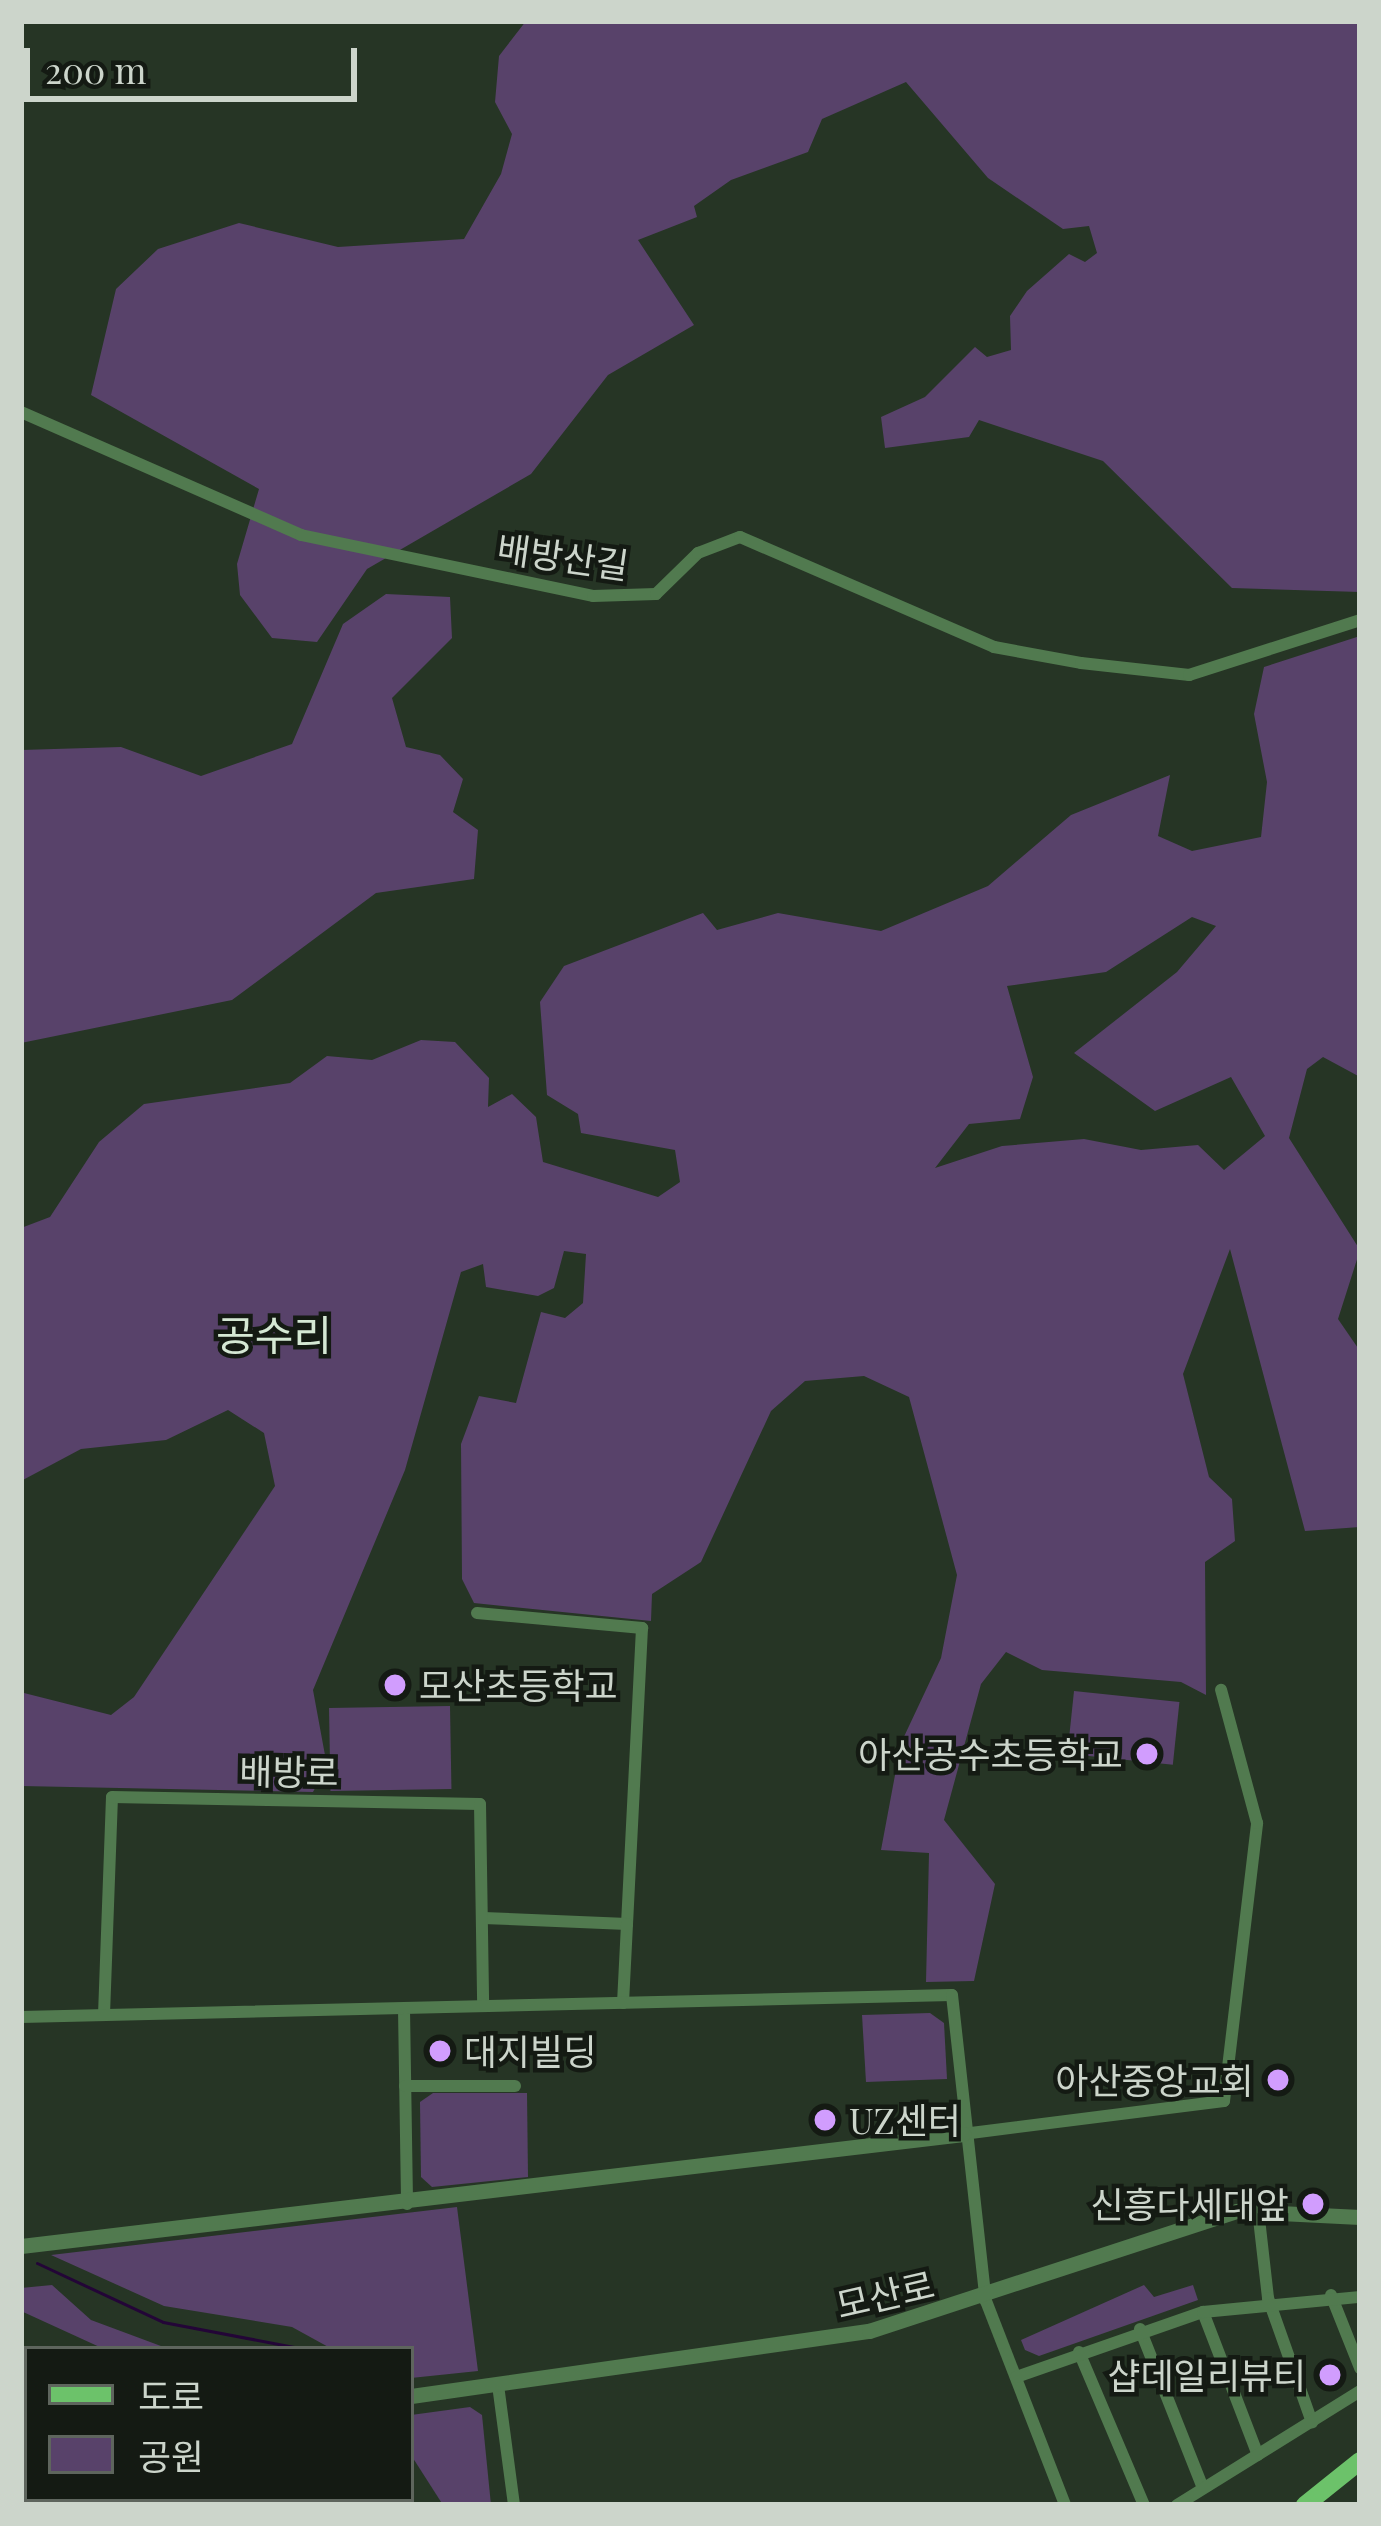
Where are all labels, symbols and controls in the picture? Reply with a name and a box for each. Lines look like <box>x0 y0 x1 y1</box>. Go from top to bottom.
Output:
scale bar <box>30 24 363 98</box>
text: 200 m <box>45 45 146 93</box>
street label: 배방산길 <box>494 525 632 587</box>
district label: 공수리 <box>216 1309 332 1359</box>
place label: 모산초등학교 <box>419 1663 618 1707</box>
marker: 모산초등학교 <box>382 1672 408 1698</box>
place label: 아산공수초등학교 <box>858 1732 1123 1776</box>
marker: 아산공수초등학교 <box>1134 1741 1160 1767</box>
street label: 배방로 <box>239 1749 339 1793</box>
place label: 대지빌딩 <box>464 2029 596 2073</box>
marker: 대지빌딩 <box>427 2038 453 2064</box>
place label: 아산중앙교회 <box>1055 2058 1254 2102</box>
marker: 아산중앙교회 <box>1265 2067 1291 2093</box>
place label: UZ센터 <box>849 2098 961 2142</box>
marker: UZ센터 <box>812 2107 838 2133</box>
place label: 신흥다세대앞 <box>1090 2182 1289 2226</box>
marker: 신흥다세대앞 <box>1300 2191 1326 2217</box>
street label: 모산로 <box>832 2262 938 2326</box>
legend <box>24 2346 414 2502</box>
place label: 샵데일리뷰티 <box>1107 2353 1306 2397</box>
marker: 샵데일리뷰티 <box>1317 2362 1343 2388</box>
text: 도로 <box>138 2371 204 2419</box>
text: 공원 <box>138 2431 204 2479</box>

